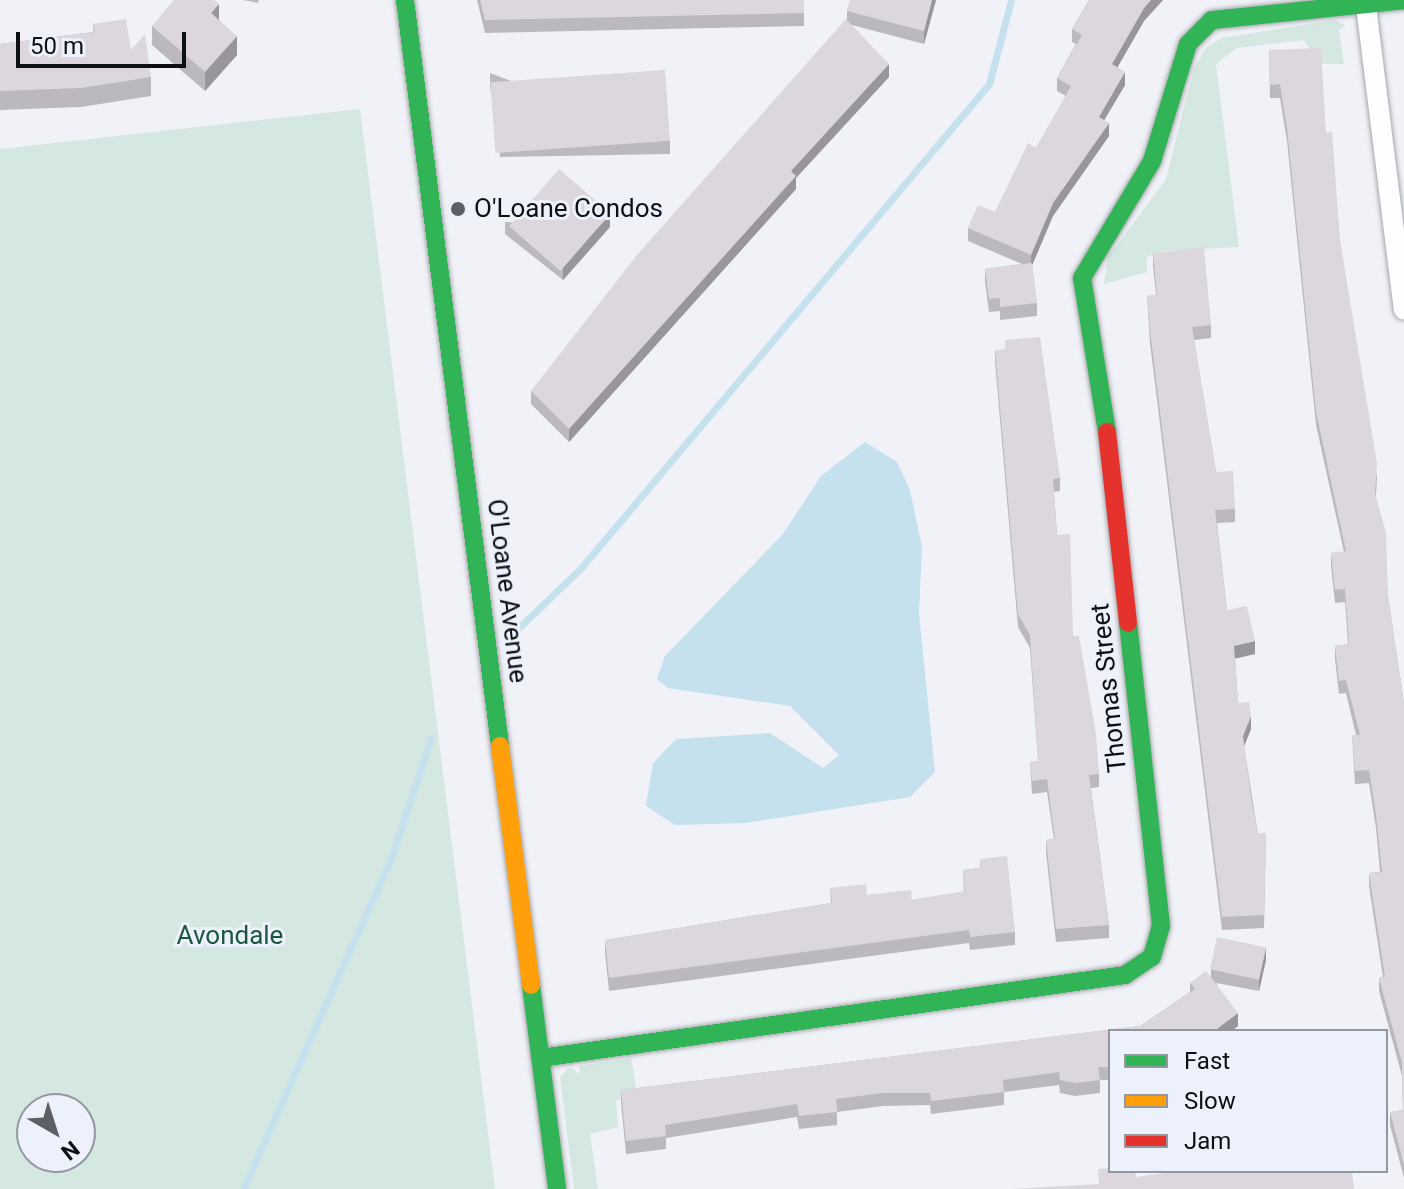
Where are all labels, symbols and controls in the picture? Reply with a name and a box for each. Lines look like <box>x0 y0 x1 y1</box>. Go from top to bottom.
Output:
scale bar <box>20 16 190 66</box>
text: 50 m <box>30 32 84 60</box>
place label: O'Loane Condos <box>474 193 663 225</box>
marker: O'Loane Condos <box>449 200 467 218</box>
street label: O'Loane Avenue <box>480 497 534 685</box>
street label: Thomas Street <box>1085 602 1133 774</box>
park label: Avondale <box>177 920 283 952</box>
legend <box>1108 1029 1388 1173</box>
text: Fast <box>1184 1047 1230 1075</box>
text: Slow <box>1184 1087 1236 1115</box>
north arrow <box>16 1093 96 1173</box>
text: Jam <box>1184 1127 1231 1155</box>
text: N <box>56 1136 84 1165</box>

